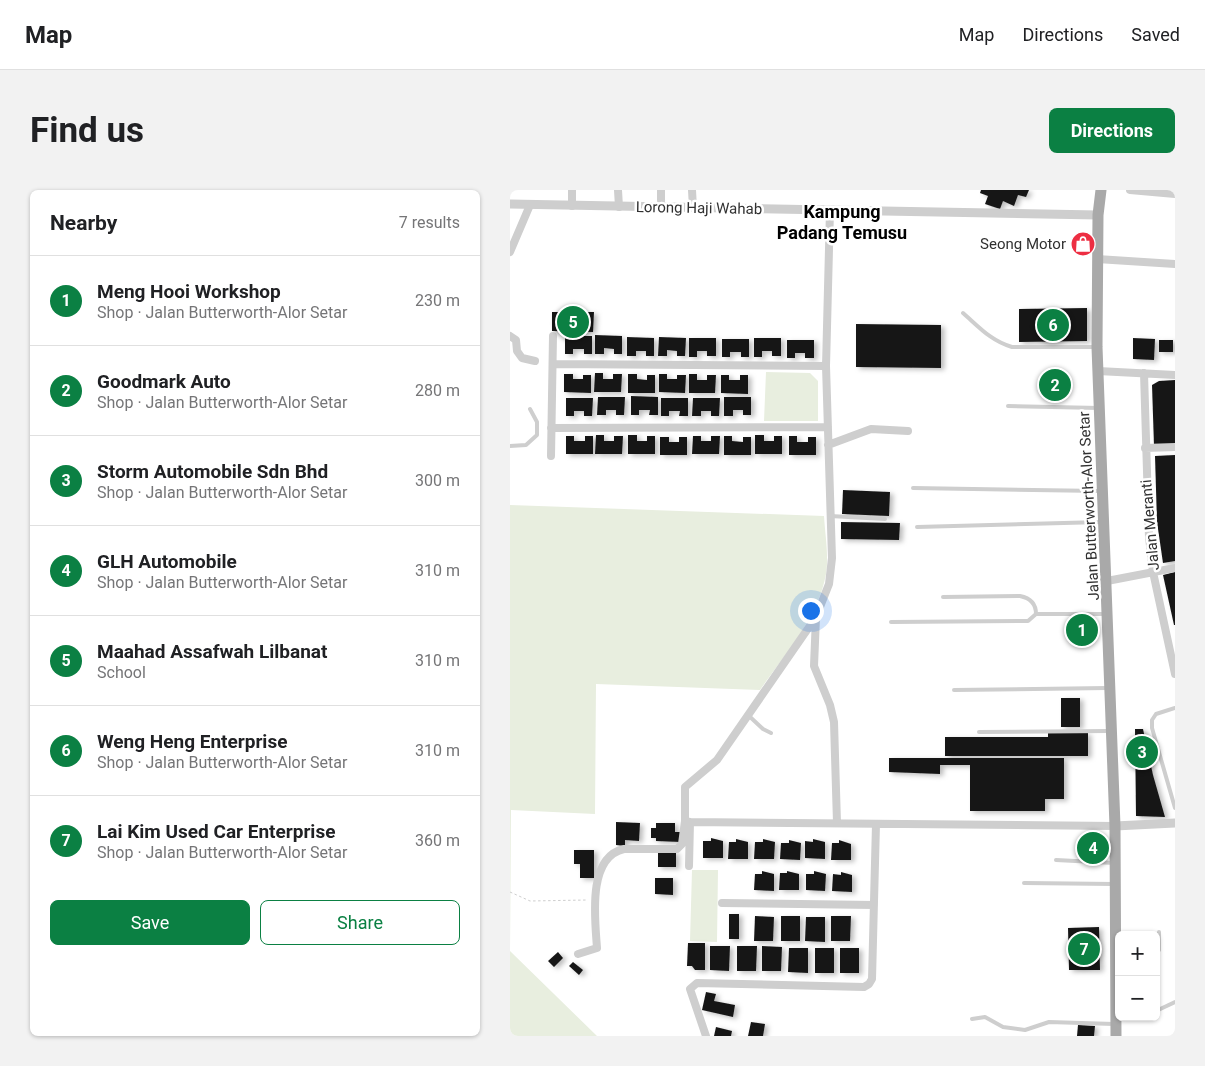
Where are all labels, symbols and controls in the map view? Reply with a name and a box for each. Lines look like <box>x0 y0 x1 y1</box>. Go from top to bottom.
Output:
text: Map <box>25 21 72 49</box>
text: Map <box>959 24 994 45</box>
text: Directions <box>1022 24 1103 45</box>
text: Saved <box>1131 24 1180 45</box>
button: Directions <box>1049 108 1175 153</box>
text: Find us <box>30 110 144 151</box>
street label: Lorong Haji Wahab <box>636 198 762 218</box>
district label: Kampung Padang Temusu <box>777 201 907 243</box>
text: Nearby <box>50 211 117 235</box>
text: 7 results <box>399 213 460 232</box>
shop icon: Seong Motor <box>1070 231 1096 257</box>
place label: Seong Motor <box>980 235 1066 253</box>
text: Meng Hooi Workshop <box>97 280 281 303</box>
text: 1 <box>61 291 71 310</box>
text: 230 m <box>415 291 460 310</box>
text: Shop · Jalan Butterworth-Alor Setar <box>97 303 347 322</box>
pin: 5 <box>557 303 589 341</box>
pin: 6 <box>1037 306 1069 344</box>
pin: 2 <box>1039 366 1071 404</box>
text: Goodmark Auto <box>97 370 231 393</box>
text: 2 <box>61 381 71 400</box>
text: 280 m <box>415 381 460 400</box>
text: Shop · Jalan Butterworth-Alor Setar <box>97 393 347 412</box>
street label: Jalan Butterworth-Alor Setar <box>1075 411 1103 601</box>
text: Storm Automobile Sdn Bhd <box>97 460 328 483</box>
text: 3 <box>61 471 71 490</box>
text: 300 m <box>415 471 460 490</box>
street label: Jalan Meranti <box>1137 479 1163 571</box>
text: Shop · Jalan Butterworth-Alor Setar <box>97 483 347 502</box>
text: GLH Automobile <box>97 550 237 573</box>
text: 4 <box>61 561 71 580</box>
text: 310 m <box>415 561 460 580</box>
text: Shop · Jalan Butterworth-Alor Setar <box>97 573 347 592</box>
your location <box>798 598 824 624</box>
pin: 1 <box>1066 611 1098 649</box>
text: Maahad Assafwah Lilbanat <box>97 640 327 663</box>
text: 5 <box>61 651 71 670</box>
text: 310 m <box>415 651 460 670</box>
text: School <box>97 663 146 682</box>
text: Weng Heng Enterprise <box>97 730 287 753</box>
pin: 3 <box>1126 733 1158 771</box>
text: 6 <box>61 741 71 760</box>
text: 310 m <box>415 741 460 760</box>
text: Shop · Jalan Butterworth-Alor Setar <box>97 753 347 772</box>
text: Lai Kim Used Car Enterprise <box>97 820 335 843</box>
pin: 4 <box>1077 829 1109 867</box>
text: 7 <box>61 831 71 850</box>
text: 360 m <box>415 831 460 850</box>
text: Shop · Jalan Butterworth-Alor Setar <box>97 843 347 862</box>
button: Save <box>50 900 250 945</box>
button: Share <box>260 900 460 945</box>
pin: 7 <box>1068 930 1100 968</box>
map controls <box>1115 931 1160 1021</box>
button: + <box>1115 931 1160 976</box>
button: − <box>1115 976 1160 1021</box>

